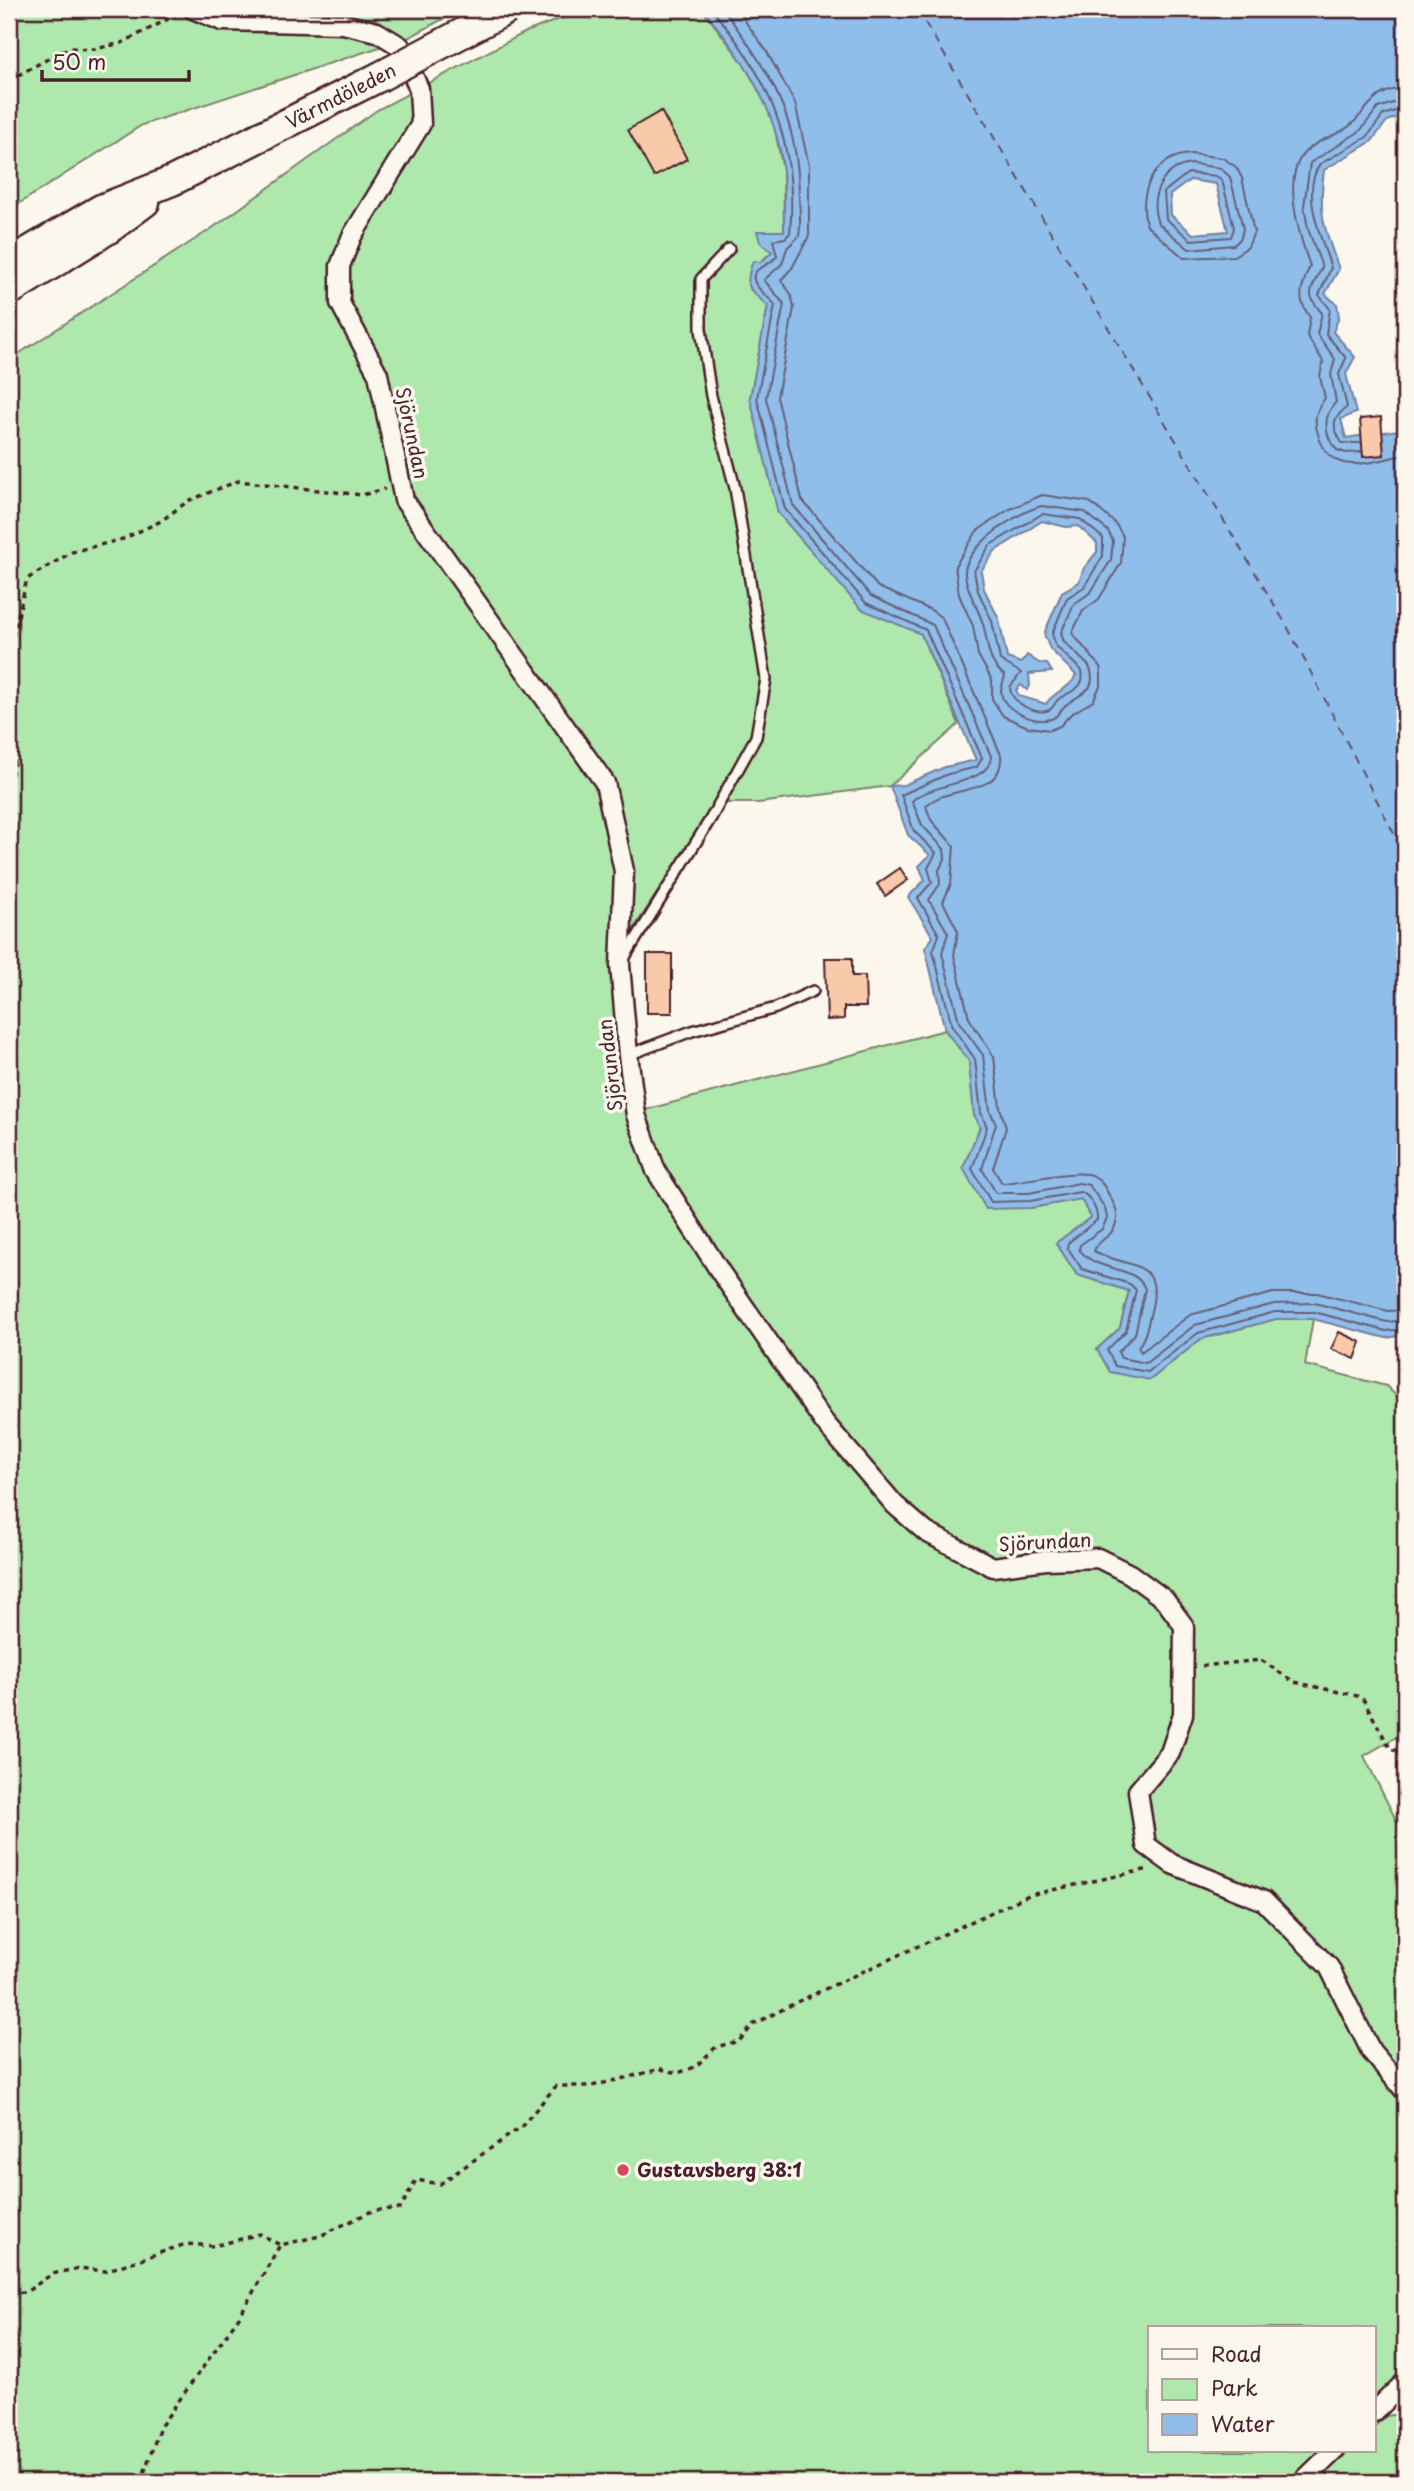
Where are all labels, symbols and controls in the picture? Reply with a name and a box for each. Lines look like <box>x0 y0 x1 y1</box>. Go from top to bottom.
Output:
scale bar <box>42 38 189 82</box>
text: 50 m <box>52 45 106 77</box>
street label: Värmdöleden <box>281 55 401 135</box>
street label: Sjörundan <box>390 384 436 481</box>
street label: Sjörundan <box>589 1017 629 1113</box>
street label: Sjörundan <box>998 1525 1092 1557</box>
place label: Gustavsberg 38:1 <box>637 2155 802 2183</box>
marker: Gustavsberg 38:1 <box>615 2162 631 2178</box>
legend <box>1148 2326 1376 2452</box>
text: Road <box>1211 2337 1262 2369</box>
text: Park <box>1211 2371 1258 2403</box>
text: Water <box>1211 2407 1275 2439</box>

